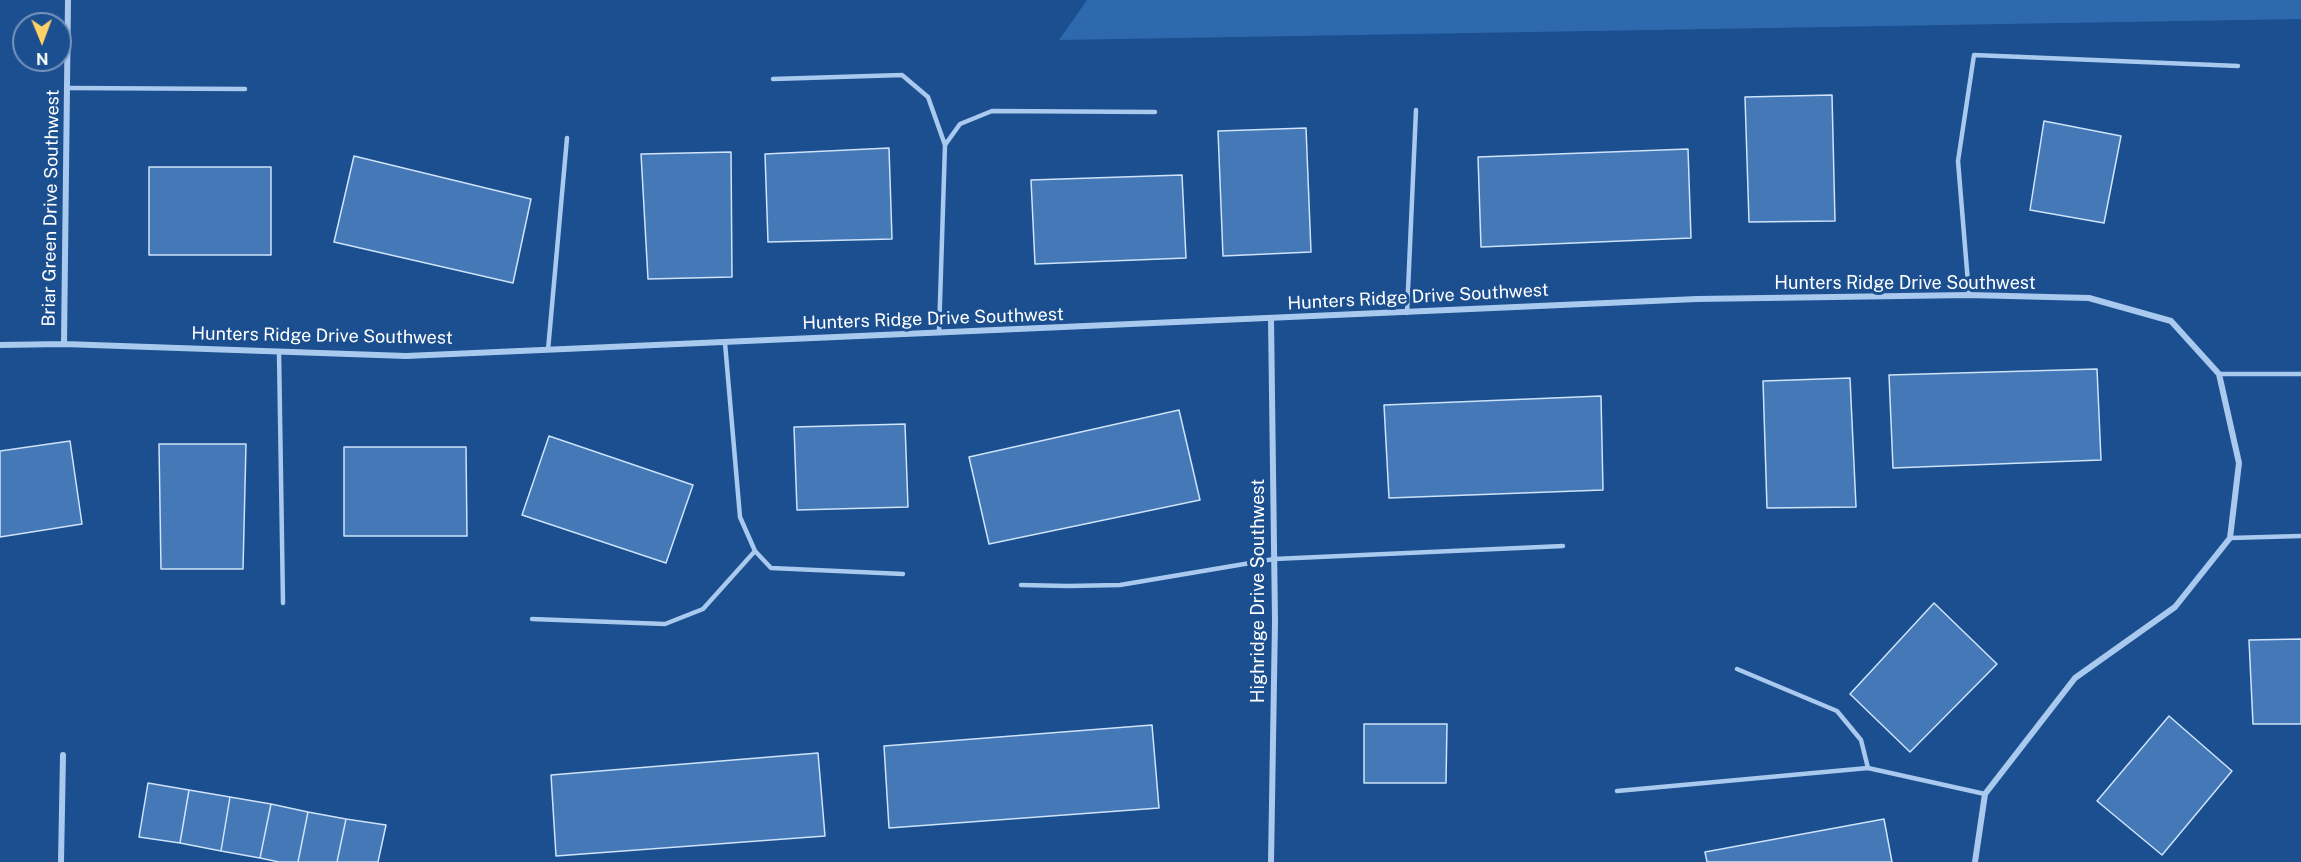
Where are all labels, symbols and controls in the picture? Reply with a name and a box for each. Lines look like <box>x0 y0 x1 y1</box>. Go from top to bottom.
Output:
north arrow <box>12 12 72 72</box>
text: N <box>36 49 49 68</box>
street label: Briar Green Drive Southwest <box>38 89 64 327</box>
street label: Hunters Ridge Drive Southwest <box>1774 272 2036 294</box>
street label: Hunters Ridge Drive Southwest <box>1287 279 1549 315</box>
street label: Hunters Ridge Drive Southwest <box>802 304 1064 334</box>
street label: Hunters Ridge Drive Southwest <box>191 323 453 349</box>
street label: Highridge Drive Southwest <box>1247 479 1269 703</box>

